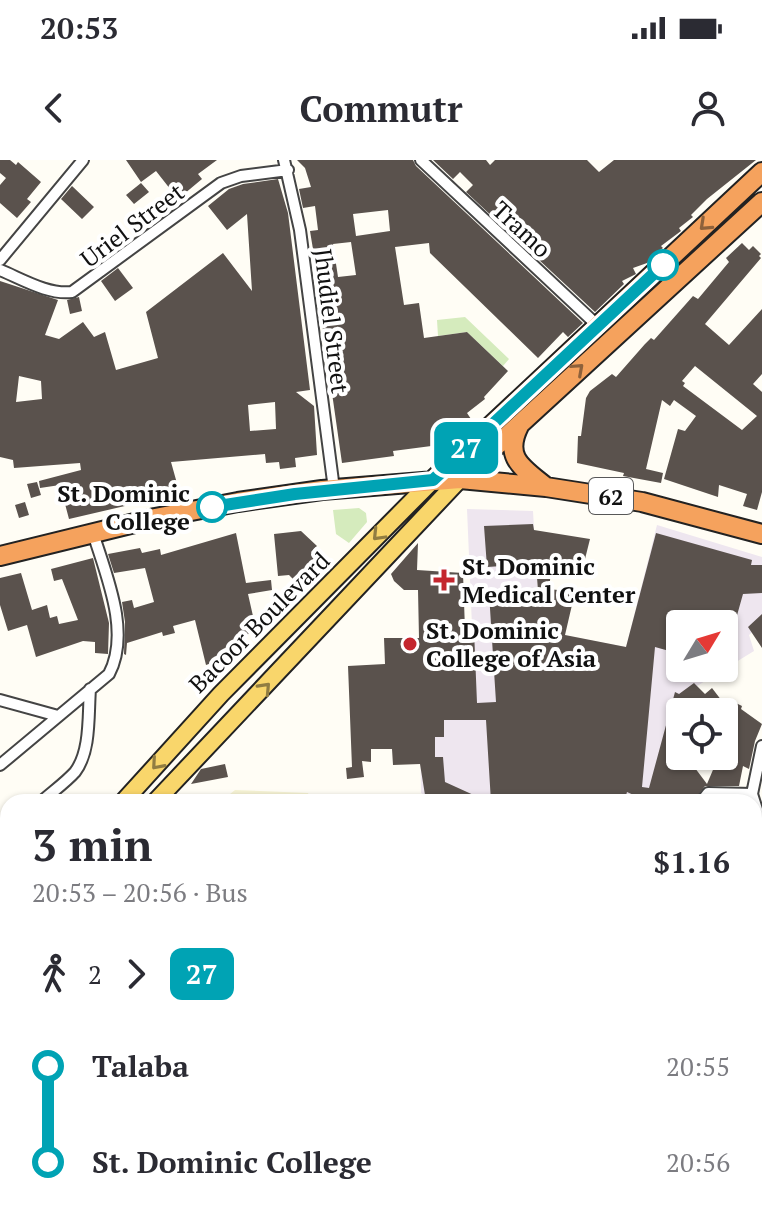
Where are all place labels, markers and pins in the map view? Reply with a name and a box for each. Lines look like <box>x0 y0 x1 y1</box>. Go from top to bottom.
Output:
unlabelled marker <box>648 250 678 280</box>
place label: St. Dominic College <box>57 477 190 537</box>
marker: St. Dominic College <box>197 492 227 522</box>
place label: St. Dominic Medical Center <box>462 550 636 610</box>
marker: St. Dominic Medical Center <box>433 569 455 591</box>
place label: St. Dominic College of Asia <box>426 614 597 674</box>
marker: St. Dominic College of Asia <box>401 635 419 653</box>

